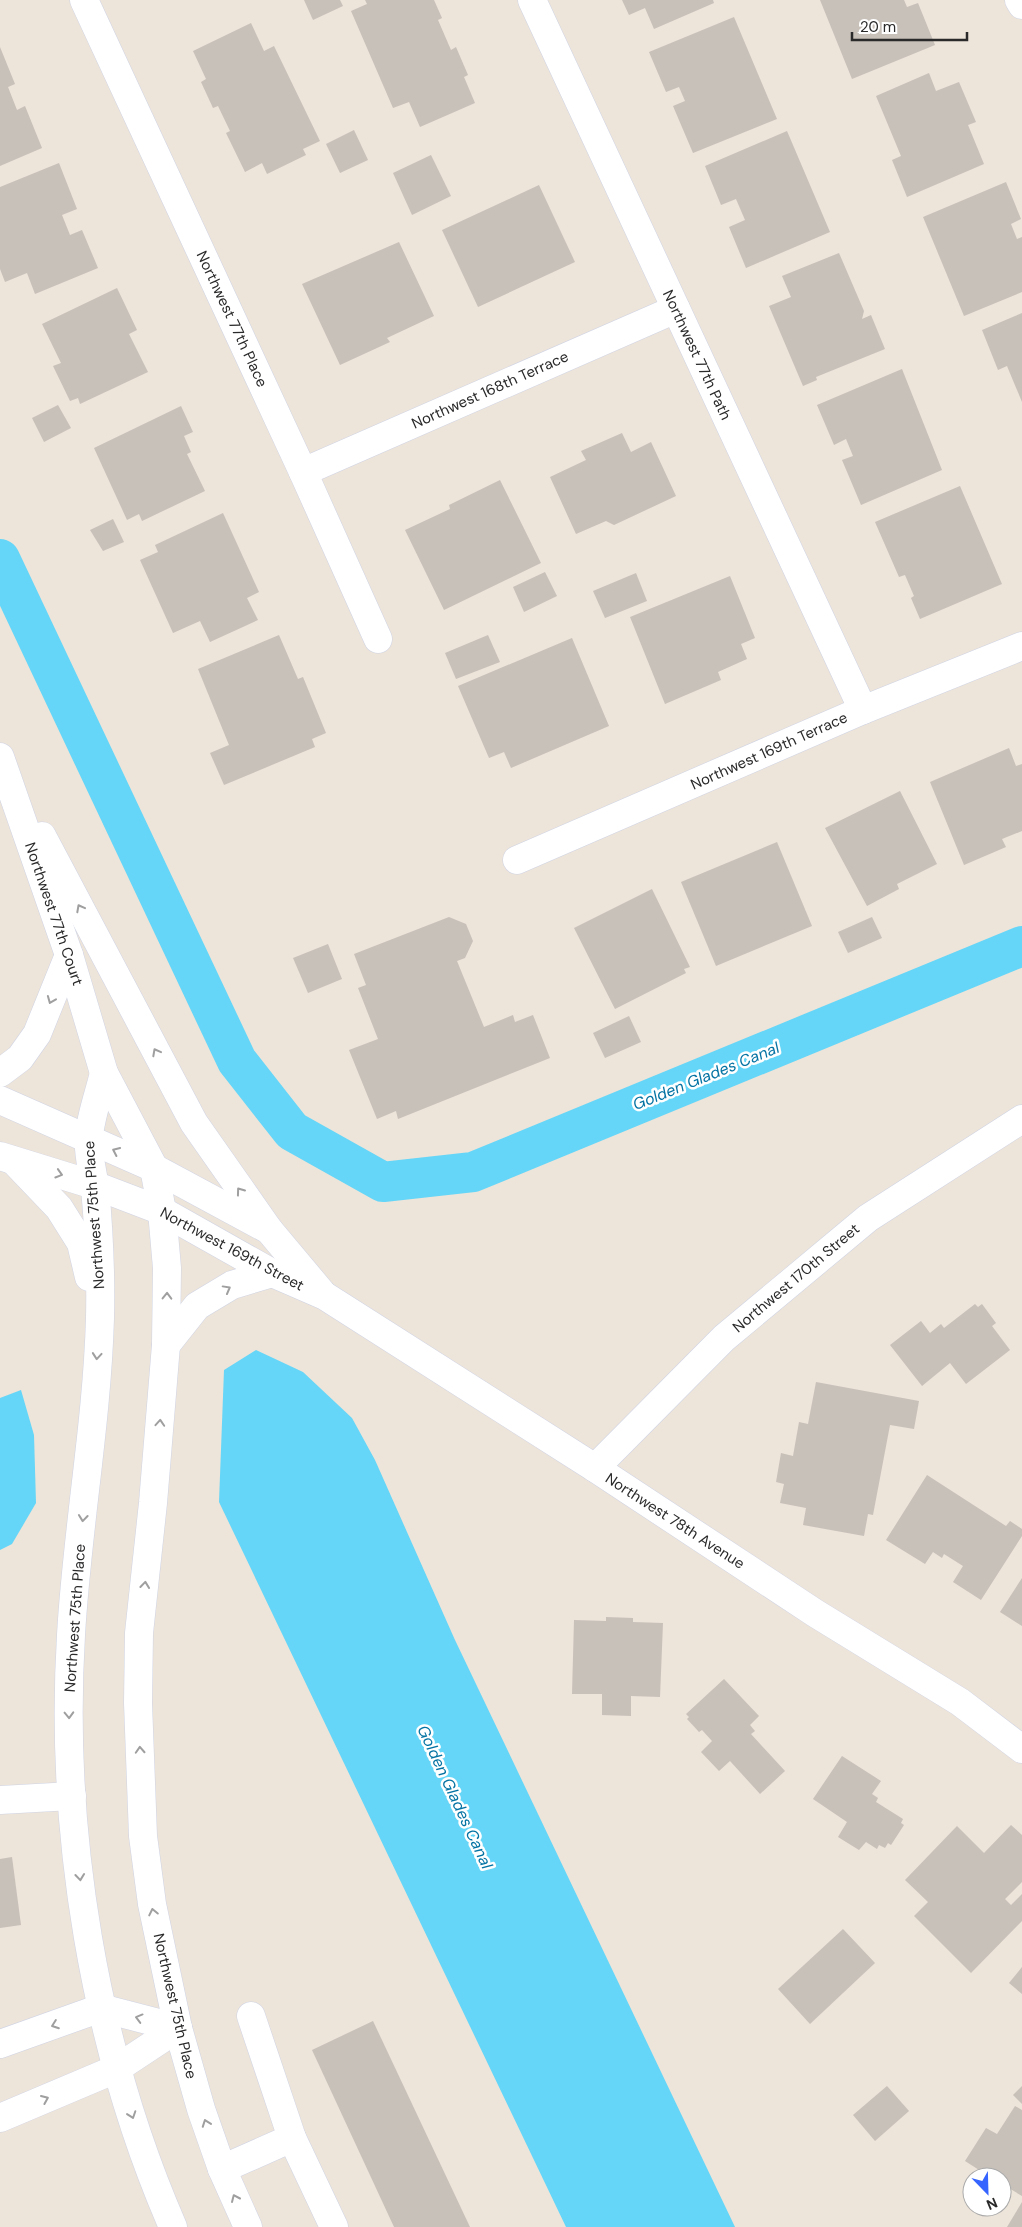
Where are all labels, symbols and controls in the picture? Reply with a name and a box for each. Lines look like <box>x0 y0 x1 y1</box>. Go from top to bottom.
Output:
scale bar <box>852 10 967 42</box>
text: 20 m <box>860 17 896 37</box>
street label: Northwest 77th Place <box>192 248 272 390</box>
street label: Northwest 77th Path <box>658 287 736 423</box>
street label: Northwest 168th Terrace <box>408 346 572 434</box>
street label: Northwest 169th Terrace <box>687 707 851 795</box>
street label: Northwest 77th Court <box>20 840 88 988</box>
one-way arrow <box>76 905 86 914</box>
one-way arrow <box>47 995 57 1004</box>
water label: Golden Glades Canal <box>630 1037 783 1115</box>
one-way arrow <box>152 1048 162 1057</box>
street label: Northwest 75th Place <box>79 1140 109 1290</box>
one-way arrow <box>112 1147 121 1157</box>
one-way arrow <box>54 1168 62 1178</box>
one-way arrow <box>238 1188 246 1197</box>
street label: Northwest 169th Street <box>157 1203 308 1296</box>
street label: Northwest 170th Street <box>728 1219 864 1337</box>
one-way arrow <box>221 1285 230 1295</box>
one-way arrow <box>161 1292 172 1300</box>
one-way arrow <box>91 1353 102 1361</box>
one-way arrow <box>154 1419 165 1427</box>
street label: Northwest 78th Avenue <box>601 1468 749 1574</box>
one-way arrow <box>78 1514 89 1522</box>
street label: Northwest 75th Place <box>60 1543 90 1693</box>
one-way arrow <box>139 1581 150 1589</box>
one-way arrow <box>64 1711 75 1719</box>
water label: Golden Glades Canal <box>412 1722 498 1873</box>
one-way arrow <box>134 1746 145 1754</box>
one-way arrow <box>74 1873 85 1881</box>
one-way arrow <box>149 1908 159 1917</box>
street label: Northwest 75th Place <box>149 1931 201 2081</box>
one-way arrow <box>136 2014 144 2024</box>
one-way arrow <box>51 2019 60 2029</box>
one-way arrow <box>40 2094 49 2105</box>
one-way arrow <box>126 2111 136 2119</box>
one-way arrow <box>201 2119 211 2128</box>
north arrow <box>962 2167 1012 2217</box>
one-way arrow <box>230 2194 241 2203</box>
text: N <box>984 2194 1000 2214</box>

